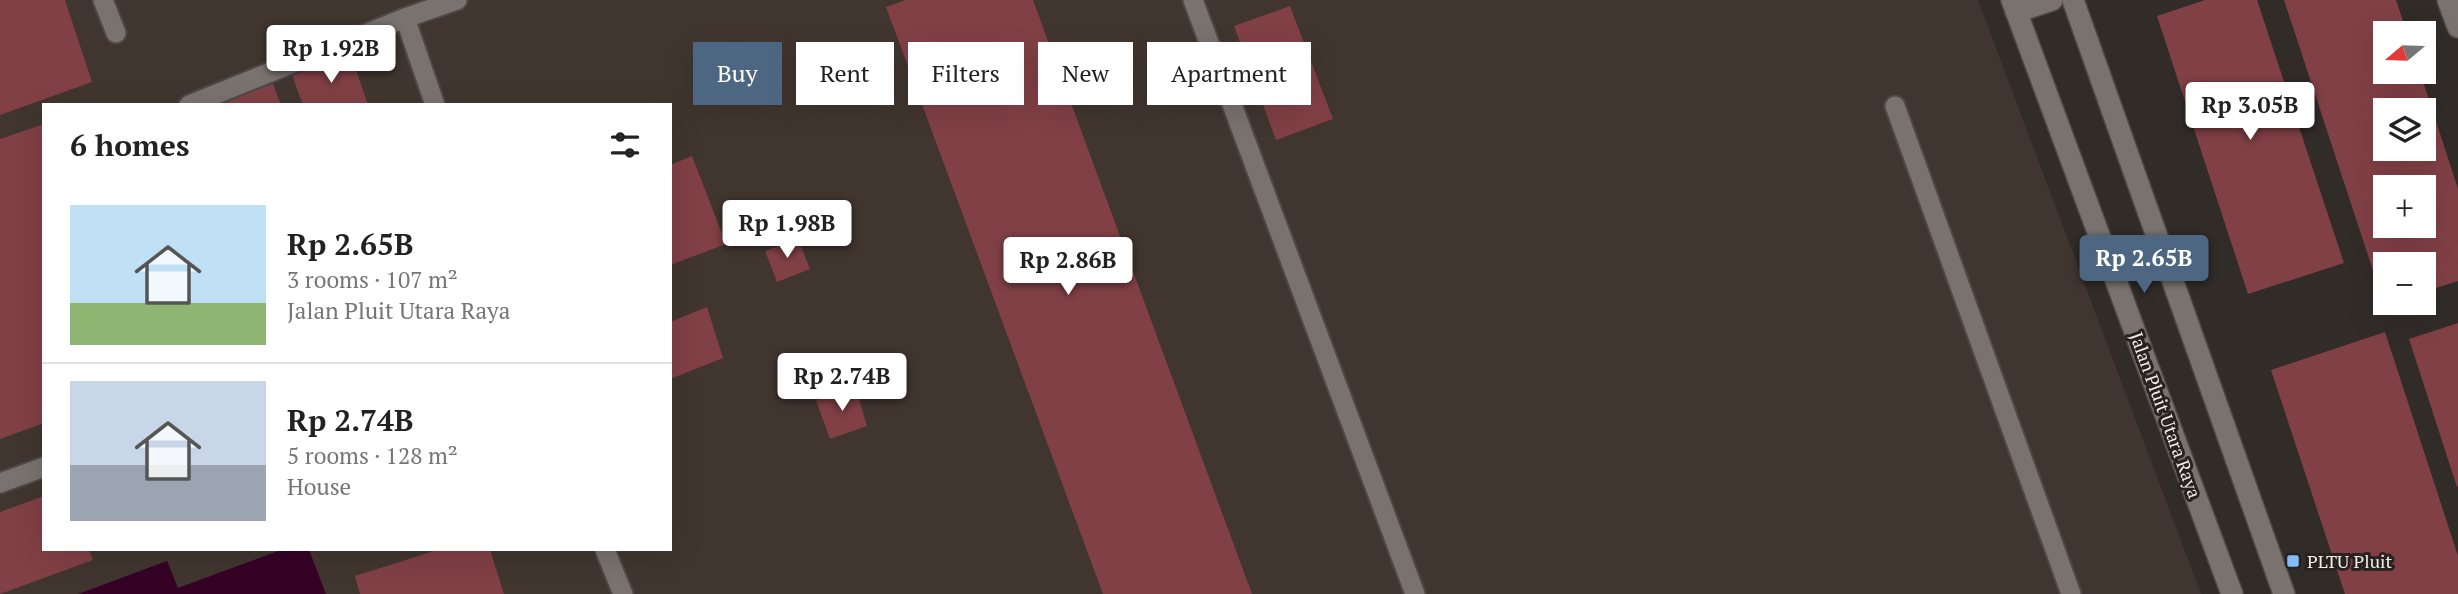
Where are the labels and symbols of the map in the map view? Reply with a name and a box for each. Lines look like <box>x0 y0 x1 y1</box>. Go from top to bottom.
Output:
north arrow <box>2373 21 2436 84</box>
pin: Rp 1.92B <box>259 25 403 85</box>
pin: Rp 3.05B <box>2178 82 2322 142</box>
pin: Rp 1.98B <box>715 201 859 260</box>
pin: Rp 2.65B <box>2072 236 2216 295</box>
pin: Rp 2.86B <box>996 238 1140 297</box>
street label: Jalan Pluit Utara Raya <box>2125 329 2207 501</box>
pin: Rp 2.74B <box>770 354 914 413</box>
place label: PLTU Pluit <box>2307 549 2392 573</box>
marker: PLTU Pluit <box>2285 553 2301 569</box>

